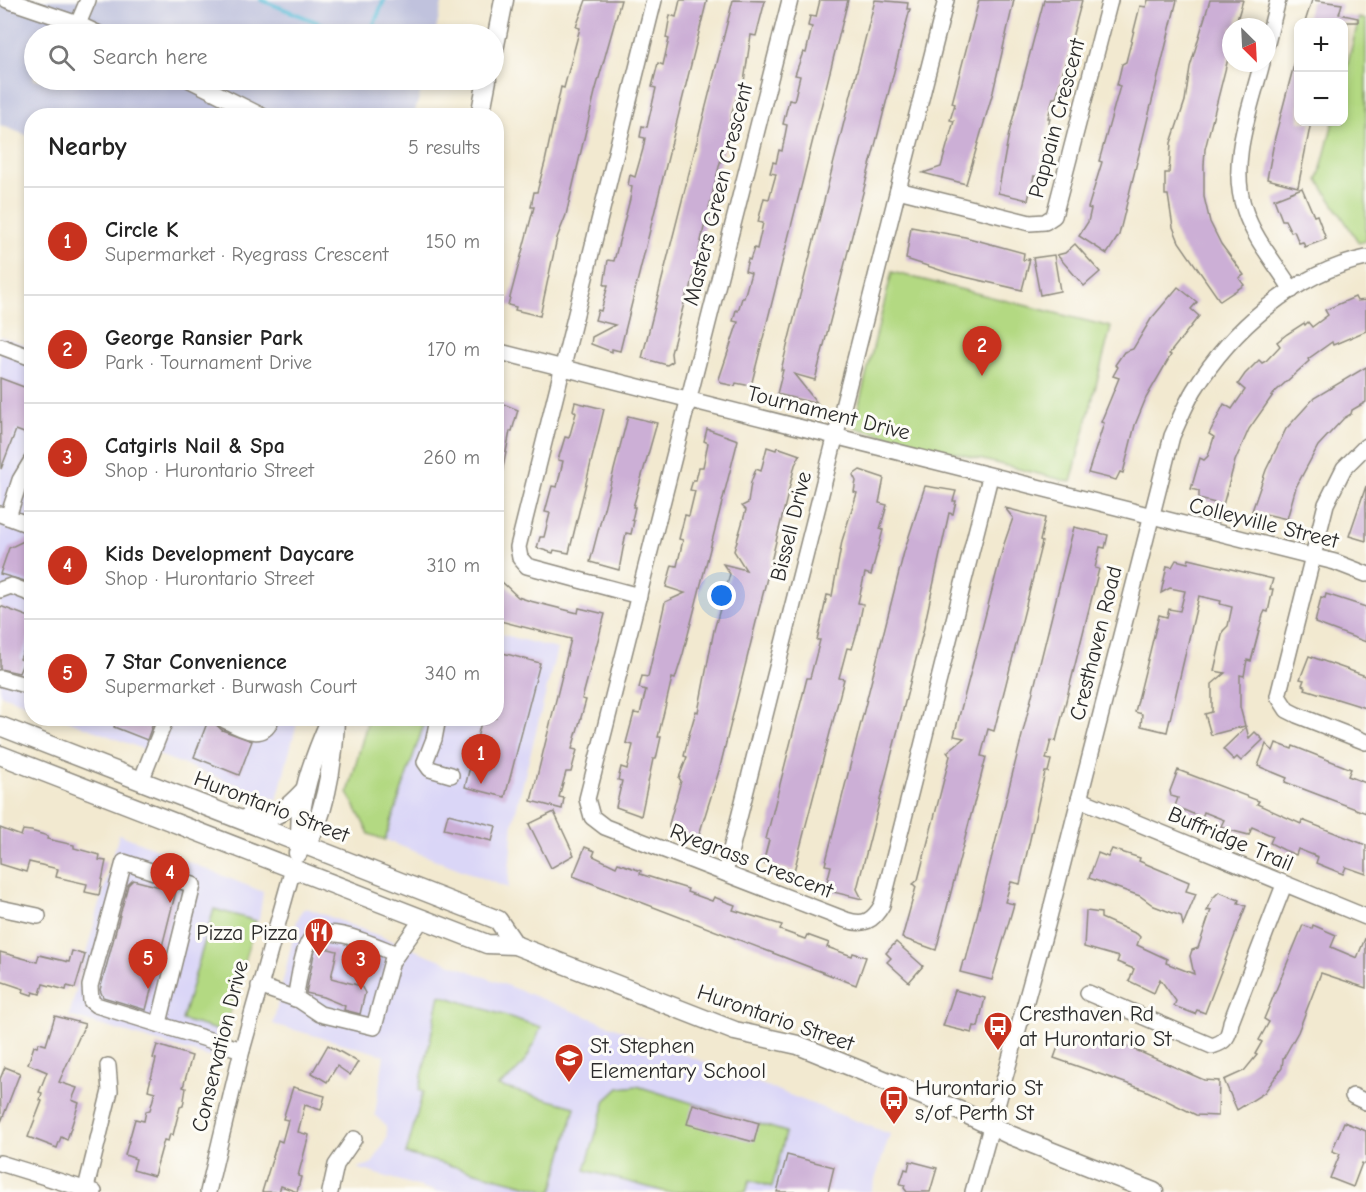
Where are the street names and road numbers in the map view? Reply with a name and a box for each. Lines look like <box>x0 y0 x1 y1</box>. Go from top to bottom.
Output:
street label: Pappain Crescent <box>1023 35 1091 201</box>
street label: Masters Green Crescent <box>678 80 758 308</box>
street label: Tournament Drive <box>745 380 913 446</box>
street label: Bissell Drive <box>765 469 817 584</box>
street label: Colleyville Street <box>1186 492 1342 554</box>
street label: Cresthaven Road <box>1064 563 1128 723</box>
street label: Hurontario Street <box>190 765 354 849</box>
street label: Buffridge Trail <box>1164 801 1297 877</box>
street label: Ryegrass Crescent <box>666 818 838 904</box>
street label: Conservation Drive <box>186 958 254 1135</box>
street label: Hurontario Street <box>694 979 858 1057</box>

